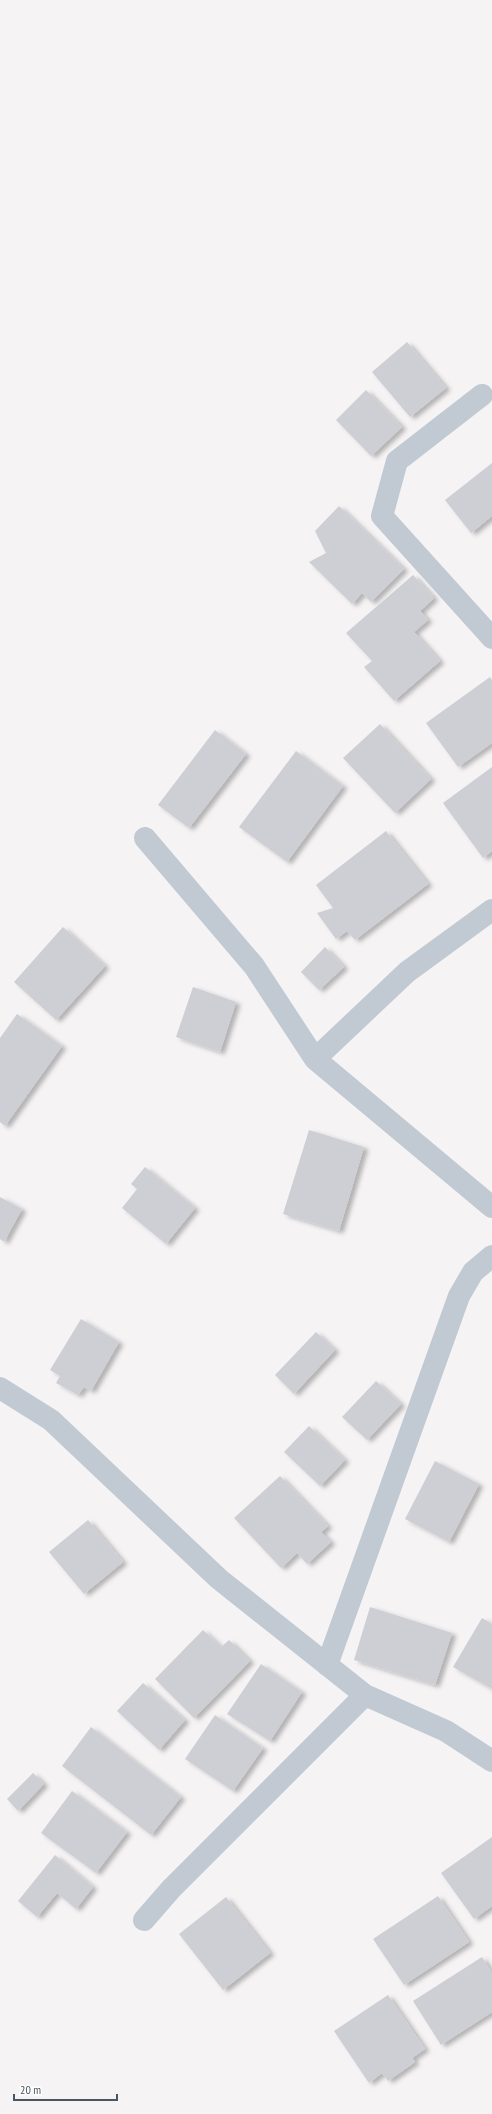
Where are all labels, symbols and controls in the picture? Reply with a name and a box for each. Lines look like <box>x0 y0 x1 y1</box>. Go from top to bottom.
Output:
scale bar <box>14 2076 117 2102</box>
text: 20 m <box>20 2082 41 2097</box>

